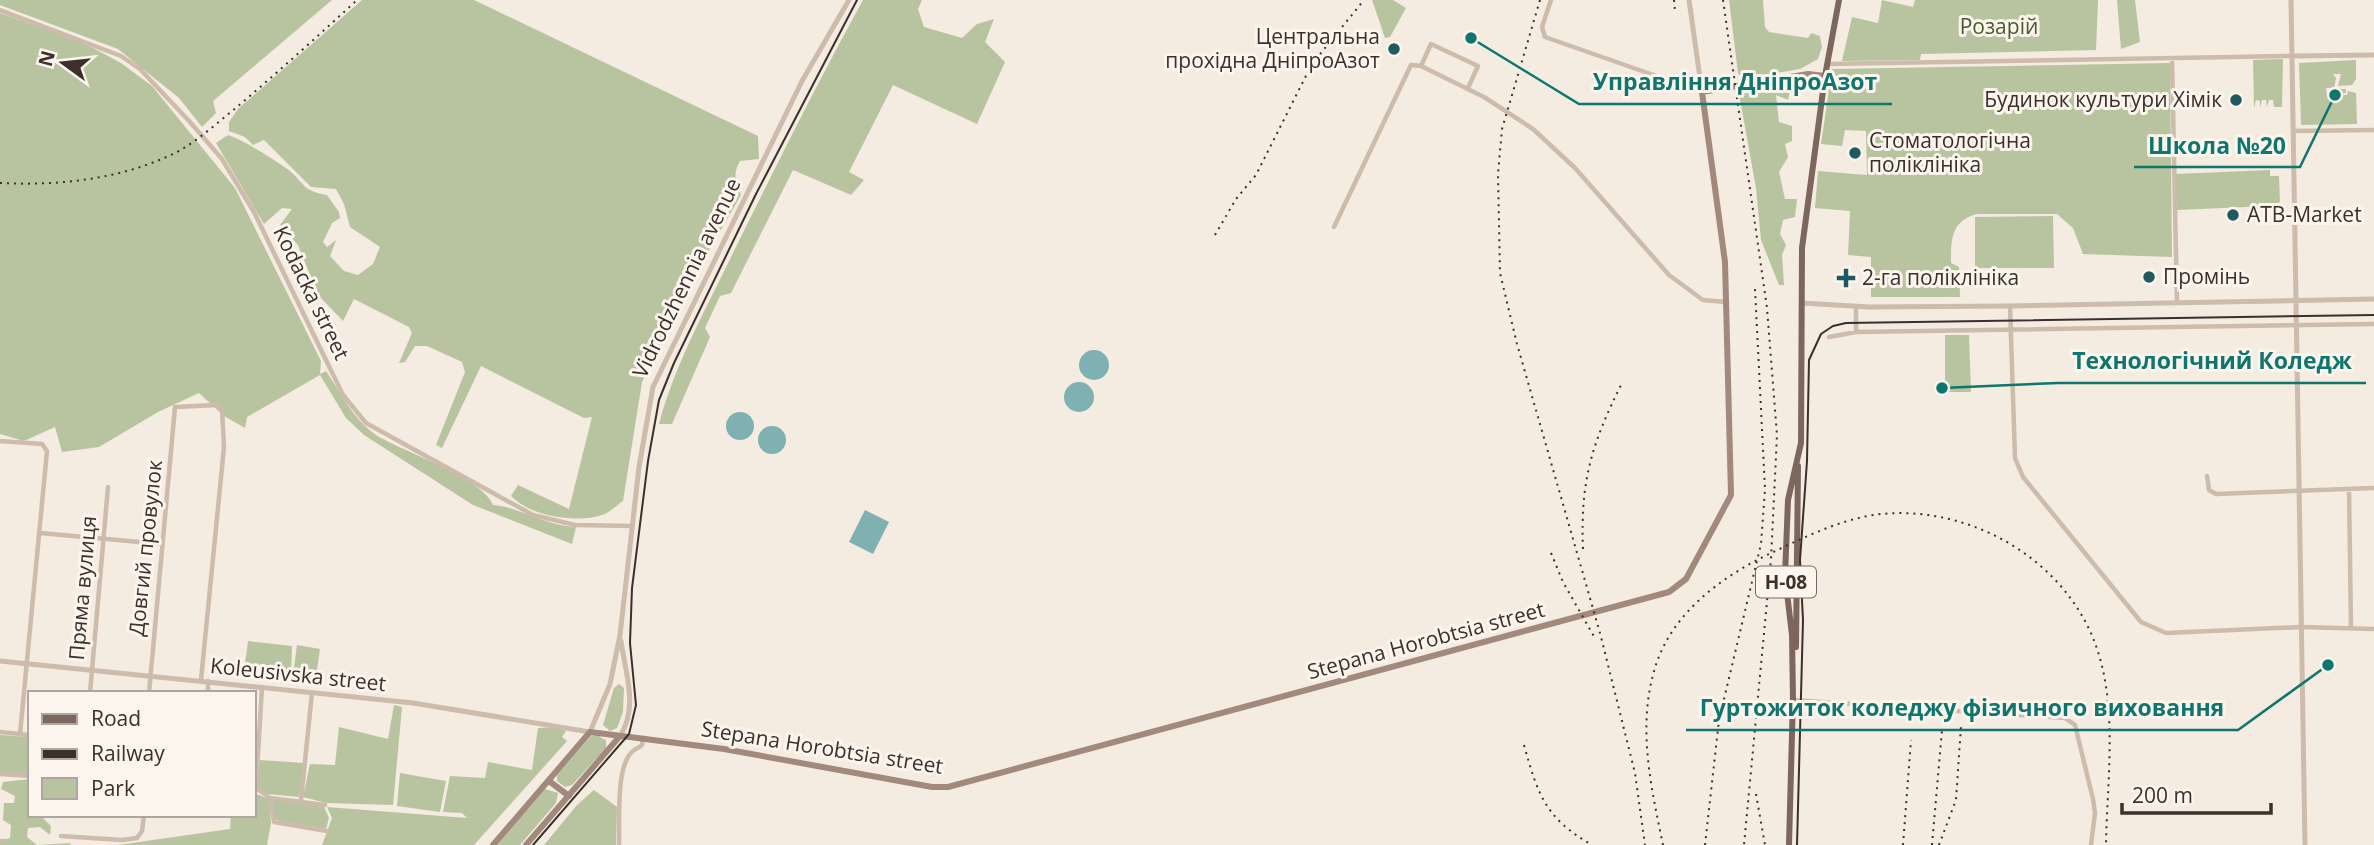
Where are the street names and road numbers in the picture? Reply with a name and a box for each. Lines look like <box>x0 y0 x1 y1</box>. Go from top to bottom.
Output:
street label: Vidrodzhennia avenue <box>626 173 747 382</box>
street label: Kodacka street <box>267 221 356 364</box>
street label: Довгий провулок <box>122 458 168 637</box>
street label: Пряма вулиця <box>62 514 102 661</box>
road number: Н-08 <box>1756 566 1816 597</box>
street label: Stepana Horobtsia street <box>1304 595 1547 685</box>
street label: Koleusivska street <box>209 651 387 697</box>
street label: Stepana Horobtsia street <box>699 714 945 780</box>

